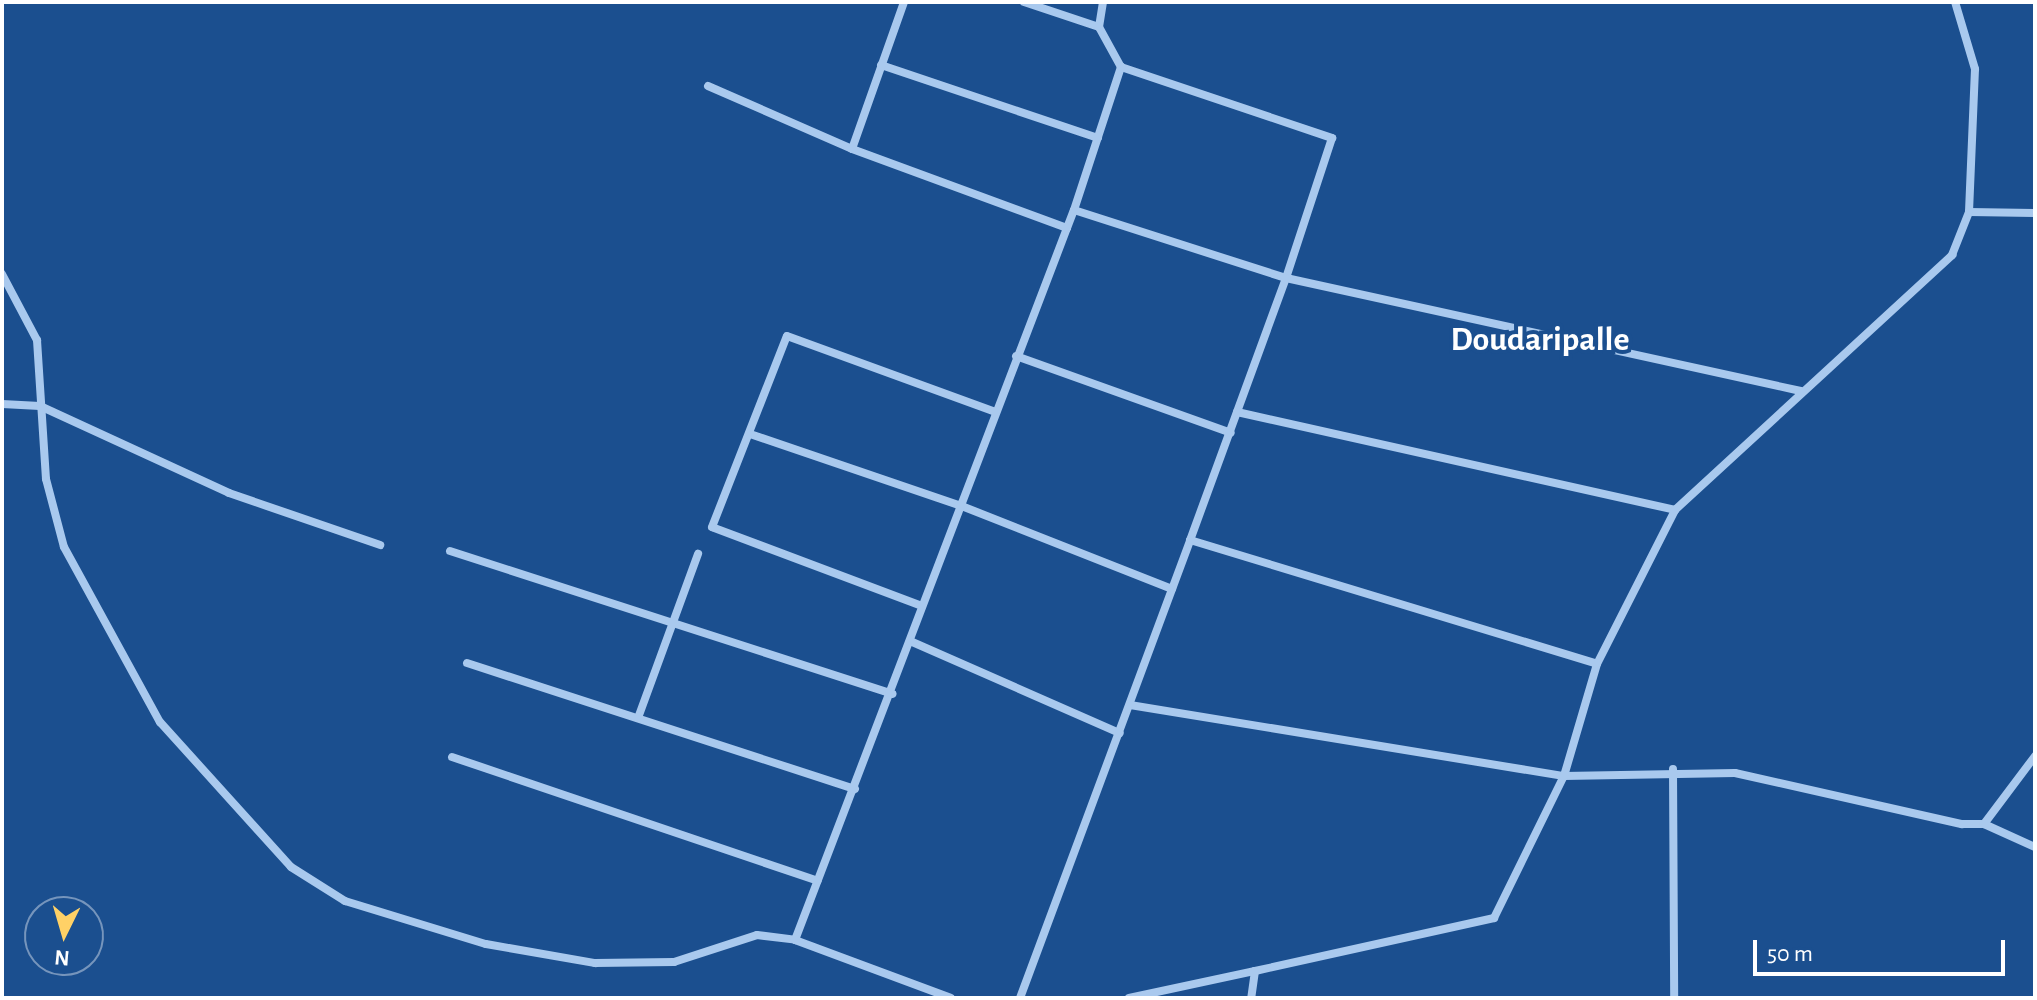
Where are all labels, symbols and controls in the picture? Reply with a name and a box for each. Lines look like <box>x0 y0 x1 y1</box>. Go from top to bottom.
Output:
district label: Doudaripalle <box>1450 321 1630 361</box>
north arrow <box>24 896 104 976</box>
scale bar <box>1757 924 2009 974</box>
text: 50 m <box>1767 942 1813 966</box>
text: N <box>54 946 71 970</box>

